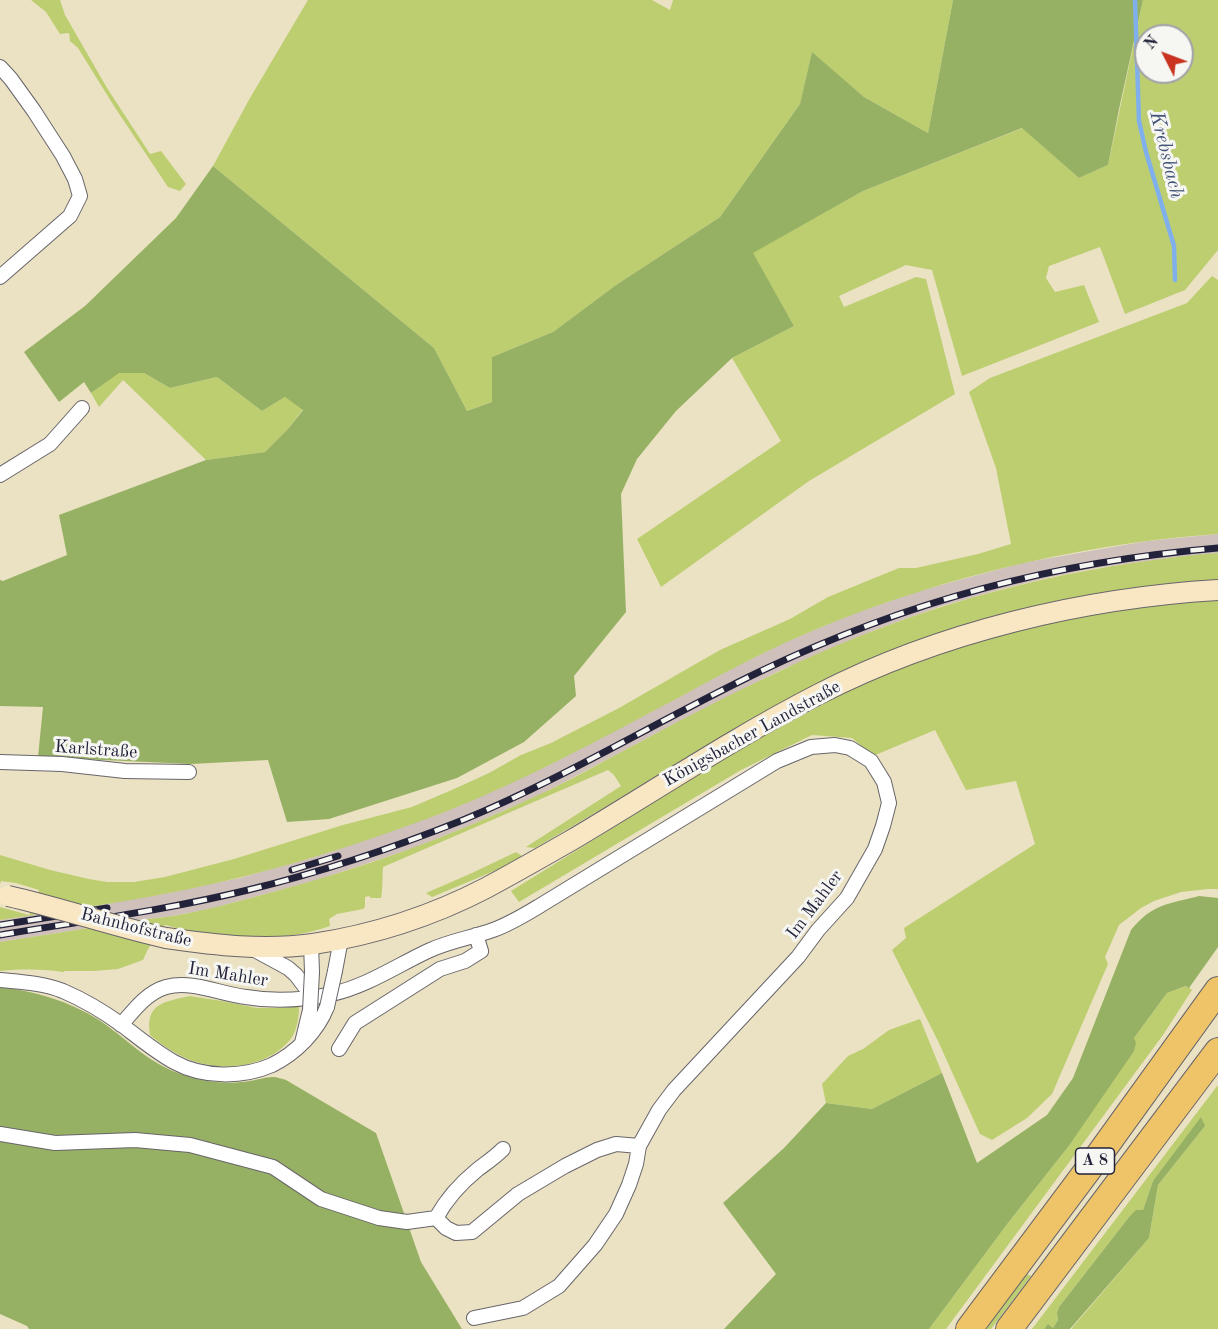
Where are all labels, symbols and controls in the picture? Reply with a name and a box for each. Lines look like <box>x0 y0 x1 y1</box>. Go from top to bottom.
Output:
north arrow <box>1134 24 1194 84</box>
text: N <box>1142 33 1162 53</box>
water label: Krebsbach <box>1144 109 1188 201</box>
street label: Königsbacher Landstraße <box>660 676 844 792</box>
street label: Karlstraße <box>54 736 138 764</box>
street label: Im Mahler <box>782 866 848 944</box>
street label: Bahnhofstraße <box>78 904 194 952</box>
street label: Im Mahler <box>186 958 270 992</box>
road number: A 8 <box>1076 1148 1114 1174</box>

